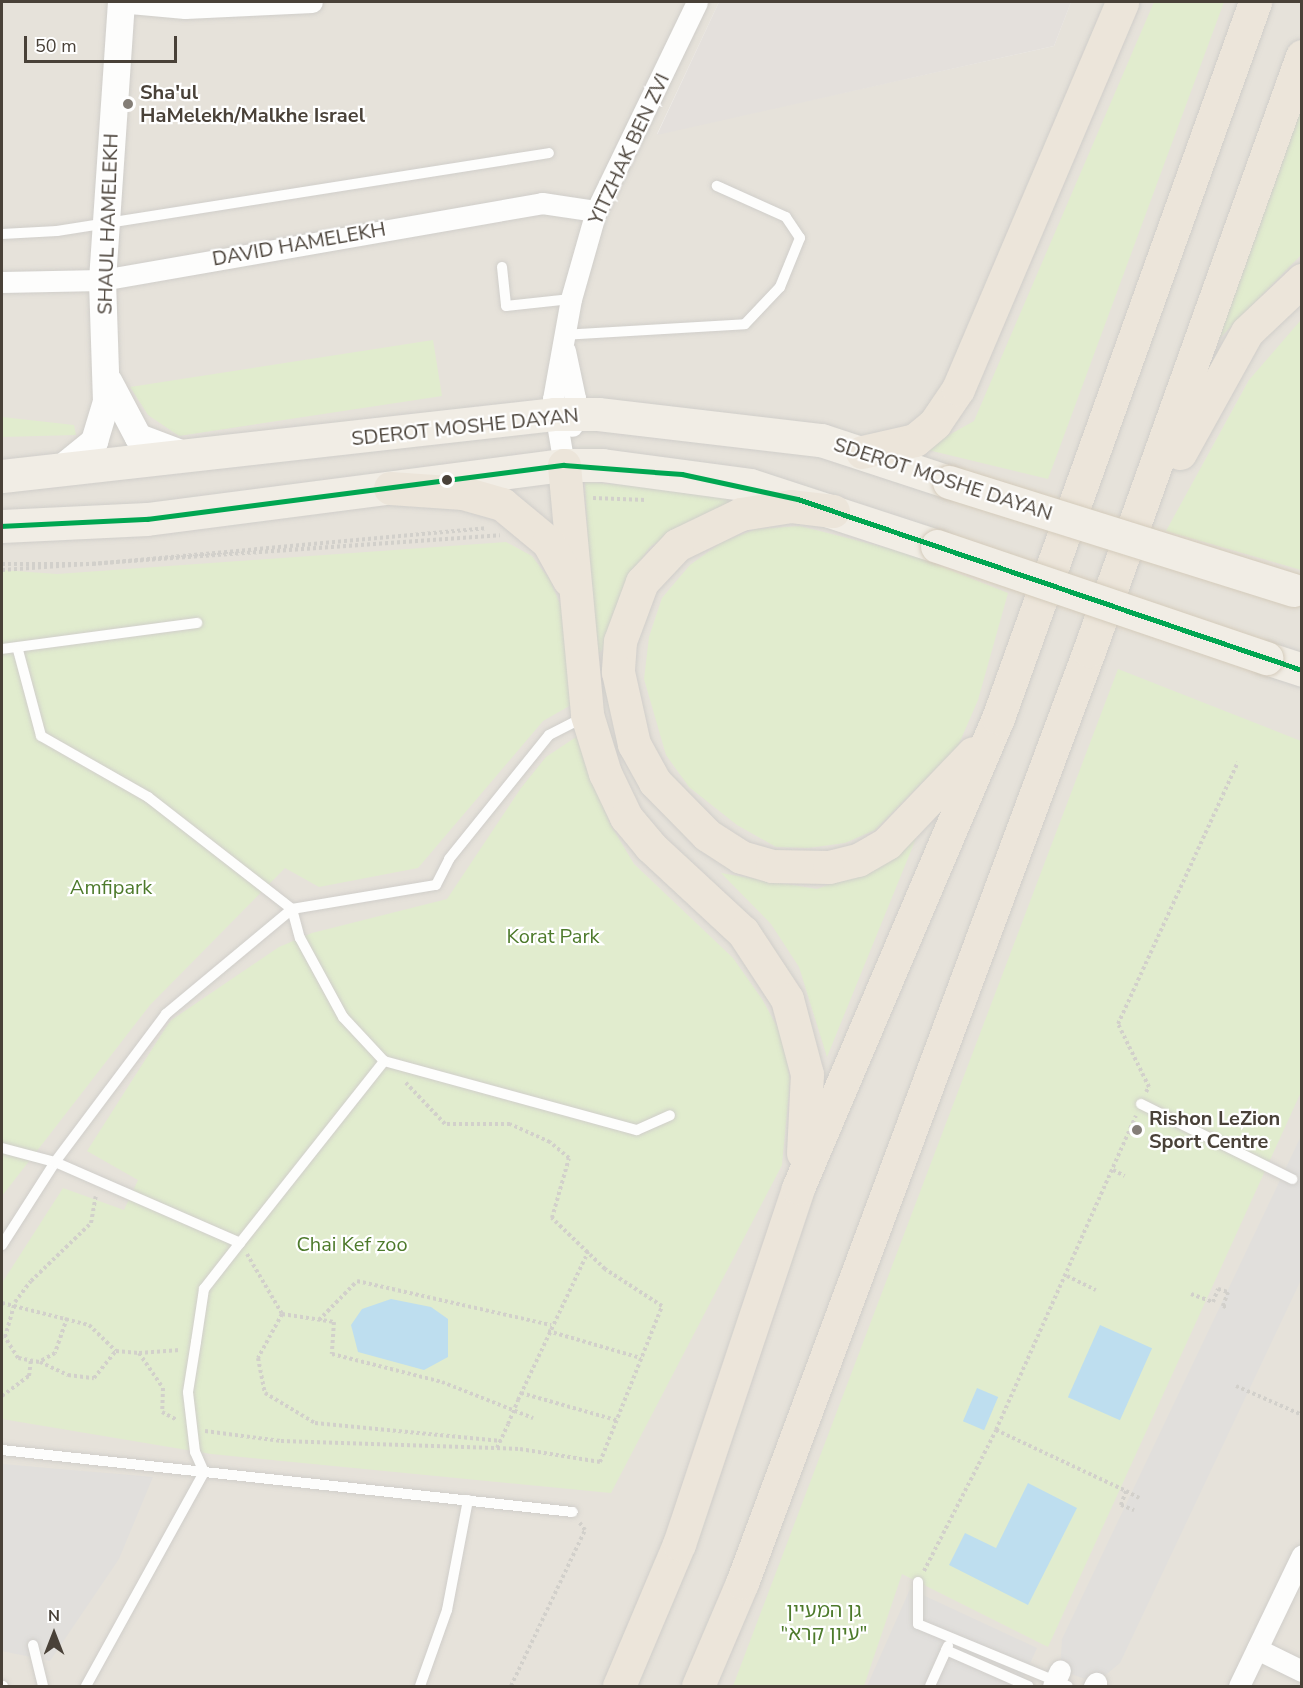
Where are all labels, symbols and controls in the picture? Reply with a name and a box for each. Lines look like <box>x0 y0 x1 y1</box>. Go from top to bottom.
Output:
scale bar <box>27 24 180 62</box>
text: 50 m <box>35 34 77 58</box>
street label: YITZHAK BEN ZVI <box>583 70 675 228</box>
place label: Sha'ul HaMelekh/Malkhe Israel <box>140 80 365 127</box>
marker: Sha'ul HaMelekh/Malkhe Israel <box>121 97 135 111</box>
street label: SHAUL HAMELEKH <box>93 133 123 315</box>
street label: DAVID HAMELEKH <box>210 217 388 271</box>
street label: SDEROT MOSHE DAYAN <box>350 403 580 451</box>
street label: SDEROT MOSHE DAYAN <box>831 432 1055 526</box>
unlabelled marker <box>441 474 453 486</box>
park label: Amfipark <box>70 875 152 899</box>
park label: Korat Park <box>506 924 600 948</box>
place label: Rishon LeZion Sport Centre <box>1149 1106 1280 1153</box>
marker: Rishon LeZion Sport Centre <box>1130 1123 1144 1137</box>
park label: Chai Kef zoo <box>296 1232 408 1256</box>
park label: גן המעיין "עיון קרא" <box>781 1598 867 1645</box>
north arrow <box>24 1604 84 1664</box>
text: N <box>48 1605 60 1627</box>

